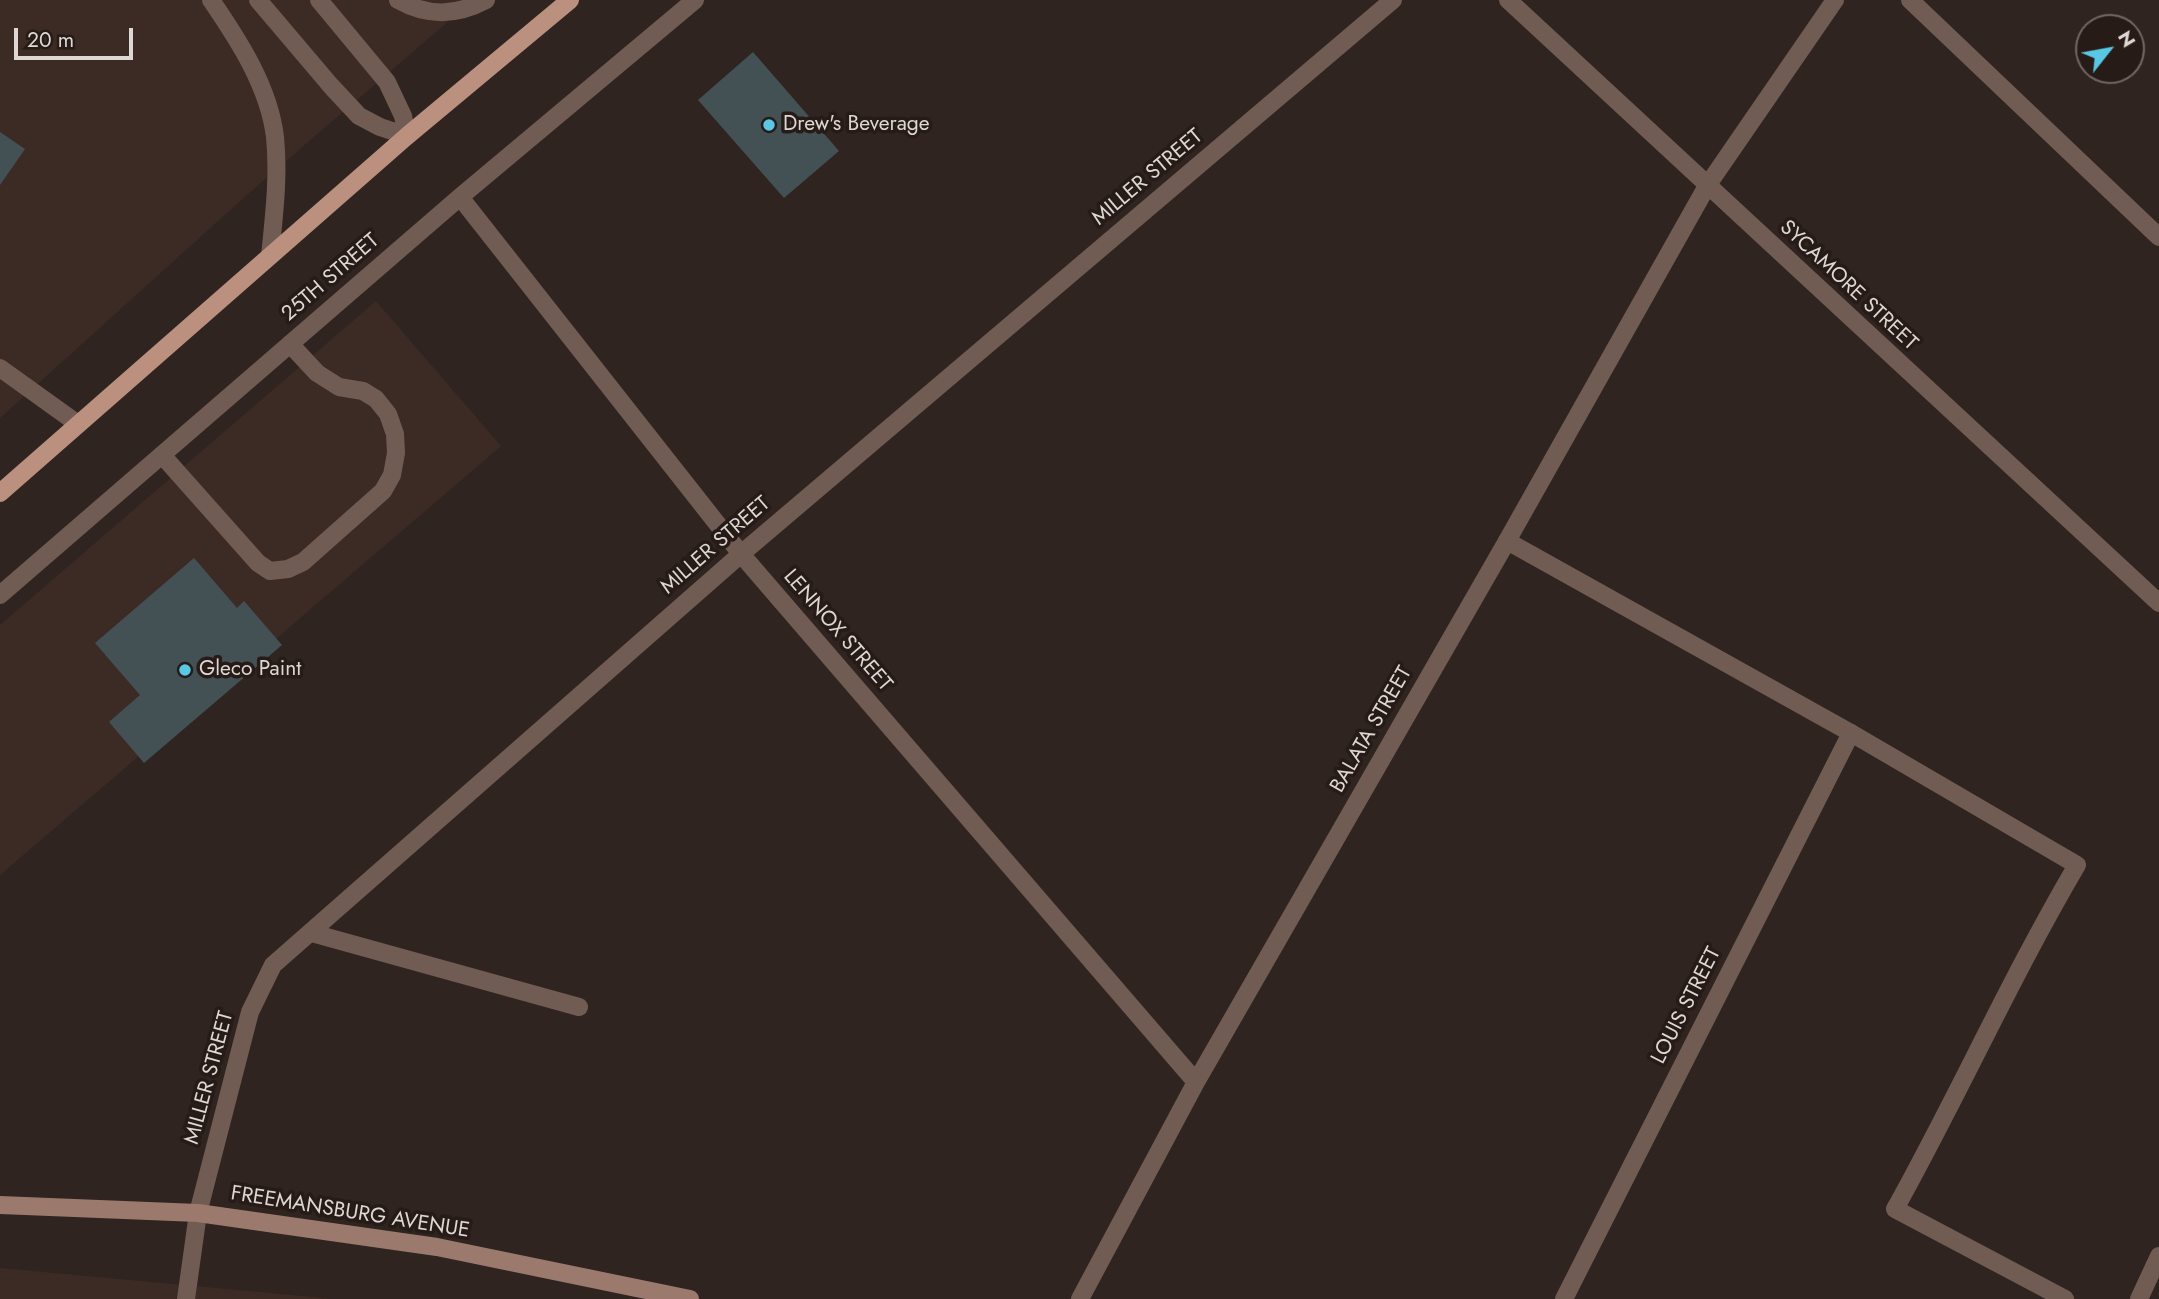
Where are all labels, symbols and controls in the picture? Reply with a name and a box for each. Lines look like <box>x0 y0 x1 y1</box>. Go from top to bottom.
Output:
scale bar <box>18 14 136 58</box>
north arrow <box>2075 14 2145 84</box>
text: 20 m <box>27 25 74 55</box>
text: N <box>2111 26 2142 52</box>
place label: Drew's Beverage <box>783 112 930 138</box>
marker: Drew's Beverage <box>761 117 777 133</box>
street label: MILLER STREET <box>1088 124 1208 232</box>
street label: SYCAMORE STREET <box>1774 216 1922 356</box>
street label: 25TH STREET <box>277 229 385 327</box>
street label: MILLER STREET <box>656 492 776 600</box>
street label: LENNOX STREET <box>777 565 897 697</box>
place label: Gleco Paint <box>199 657 301 683</box>
marker: Gleco Paint <box>177 662 193 678</box>
street label: BALATA STREET <box>1326 662 1418 798</box>
street label: LOUIS STREET <box>1647 944 1727 1068</box>
street label: MILLER STREET <box>180 1009 240 1147</box>
street label: FREEMANSBURG AVENUE <box>229 1182 471 1244</box>

